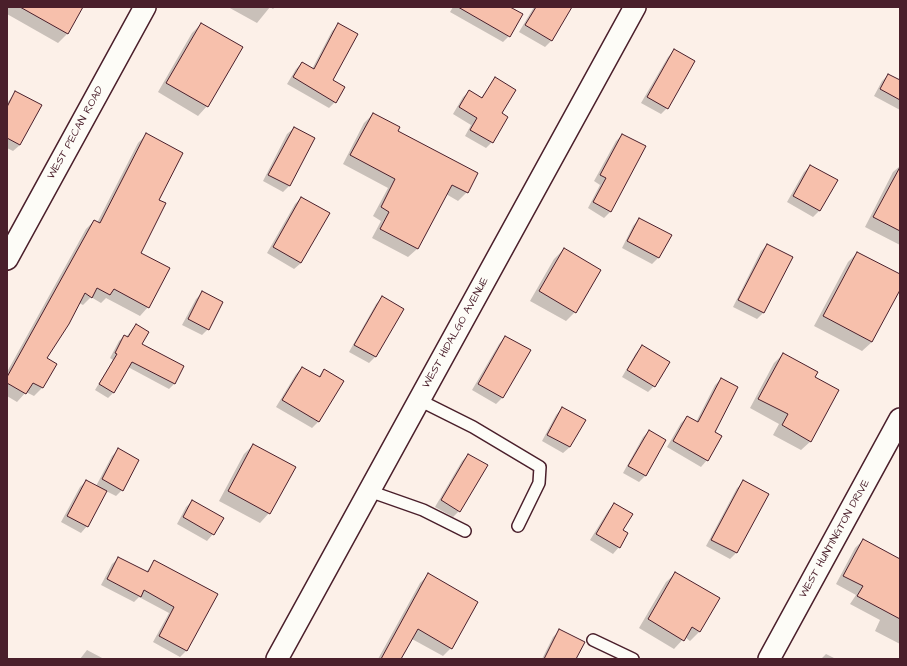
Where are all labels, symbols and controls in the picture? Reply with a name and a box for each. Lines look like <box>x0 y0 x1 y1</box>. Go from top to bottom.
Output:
street label: WEST PECAN ROAD <box>45 84 107 182</box>
street label: WEST HIDALGO AVENUE <box>420 275 492 391</box>
street label: WEST HUNTINGTON DRIVE <box>797 477 873 601</box>

